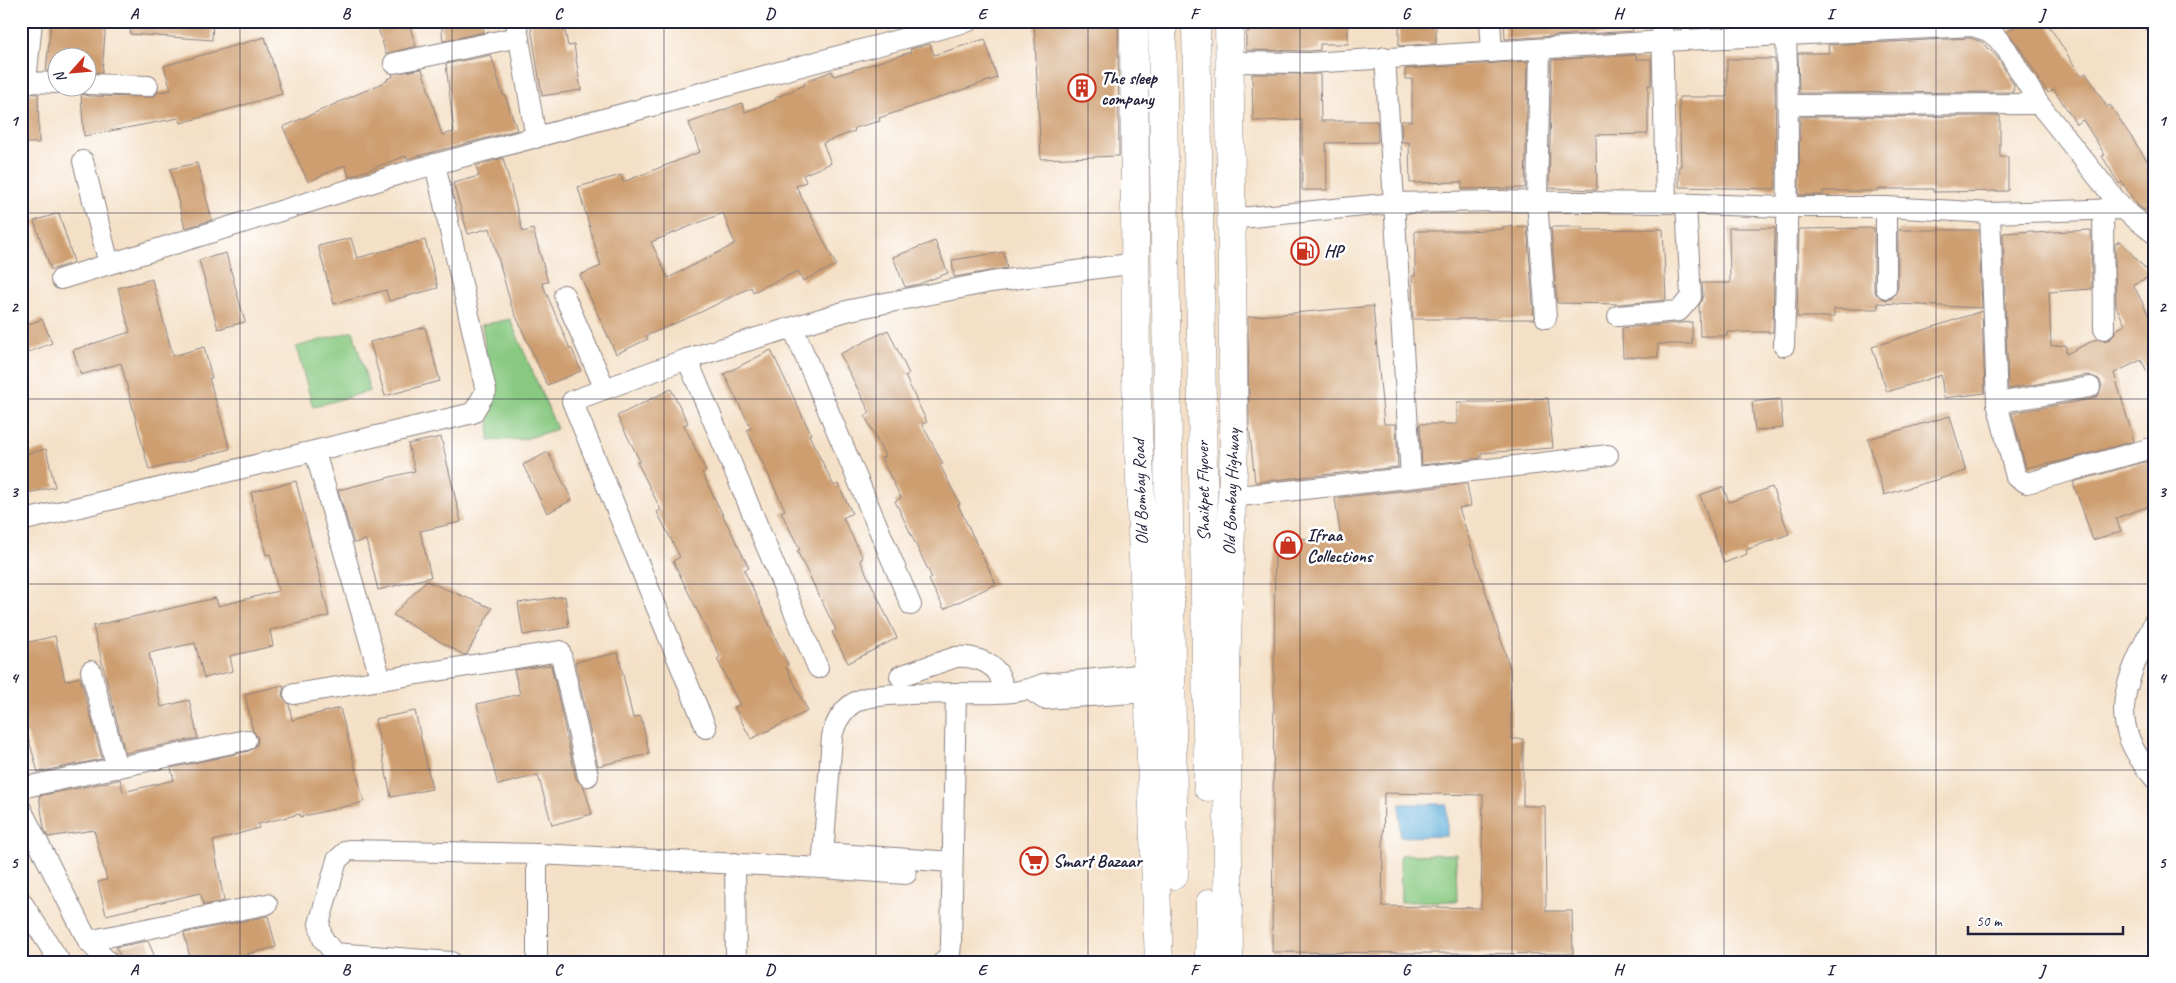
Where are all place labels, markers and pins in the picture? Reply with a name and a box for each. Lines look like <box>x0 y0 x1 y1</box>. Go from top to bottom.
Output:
place label: The sleep company <box>1101 67 1158 110</box>
building icon: The sleep company <box>1067 73 1097 103</box>
fuel station icon: HP <box>1290 236 1320 266</box>
place label: HP <box>1324 240 1345 262</box>
place label: Ifraa Collections <box>1307 524 1374 567</box>
shop icon: Ifraa Collections <box>1273 530 1303 560</box>
supermarket icon: Smart Bazaar <box>1019 846 1049 876</box>
place label: Smart Bazaar <box>1053 850 1144 872</box>

